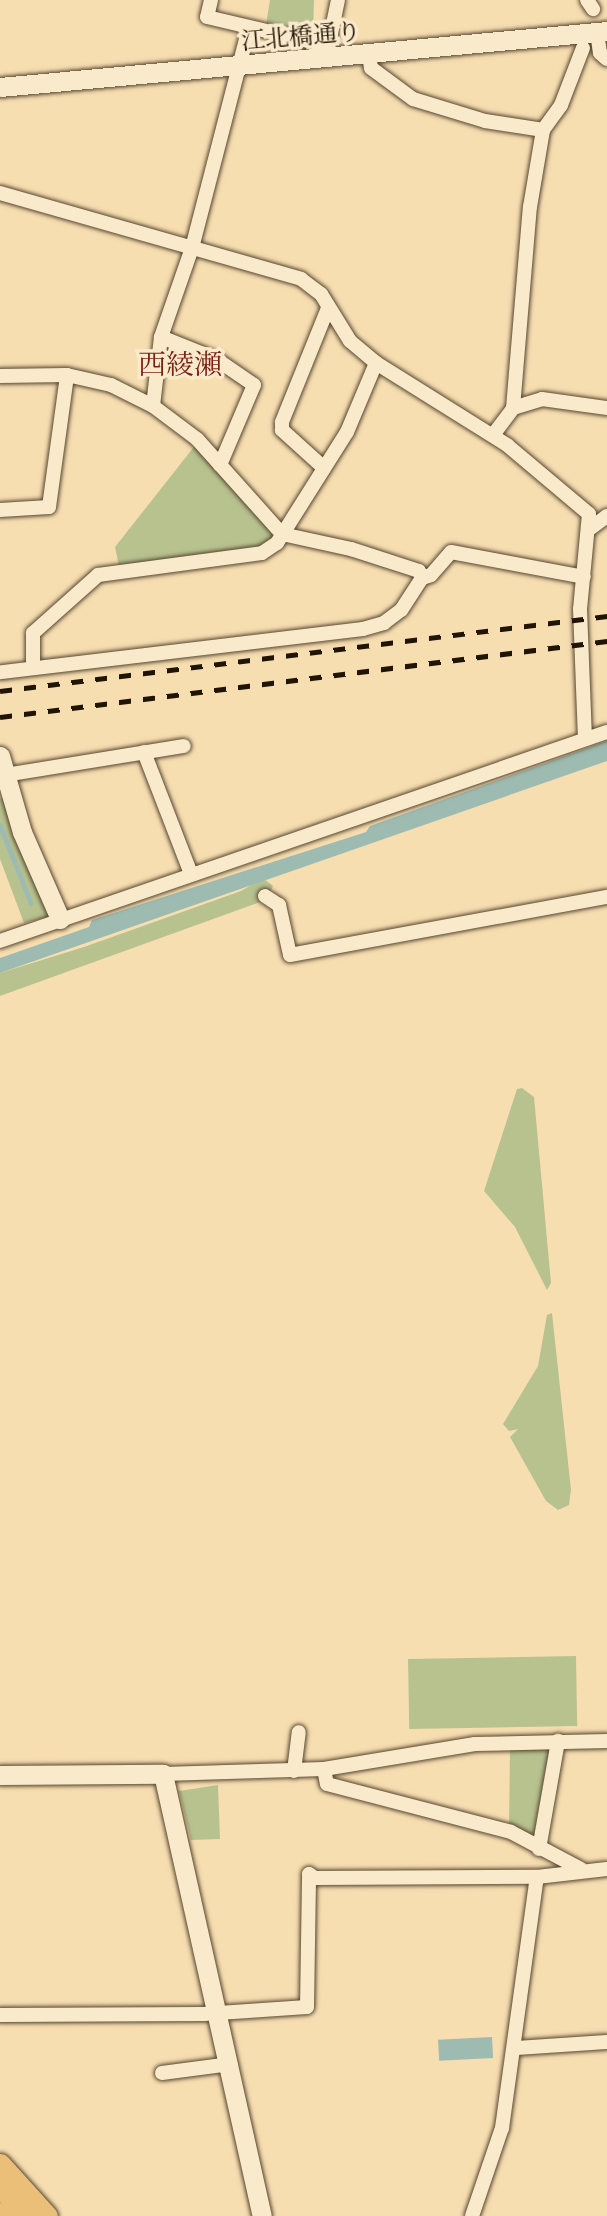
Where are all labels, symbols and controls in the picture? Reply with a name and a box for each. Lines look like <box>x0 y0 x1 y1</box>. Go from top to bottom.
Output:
street label: 江北橋通り <box>240 16 362 56</box>
district label: 西綾瀬 <box>138 347 222 381</box>

